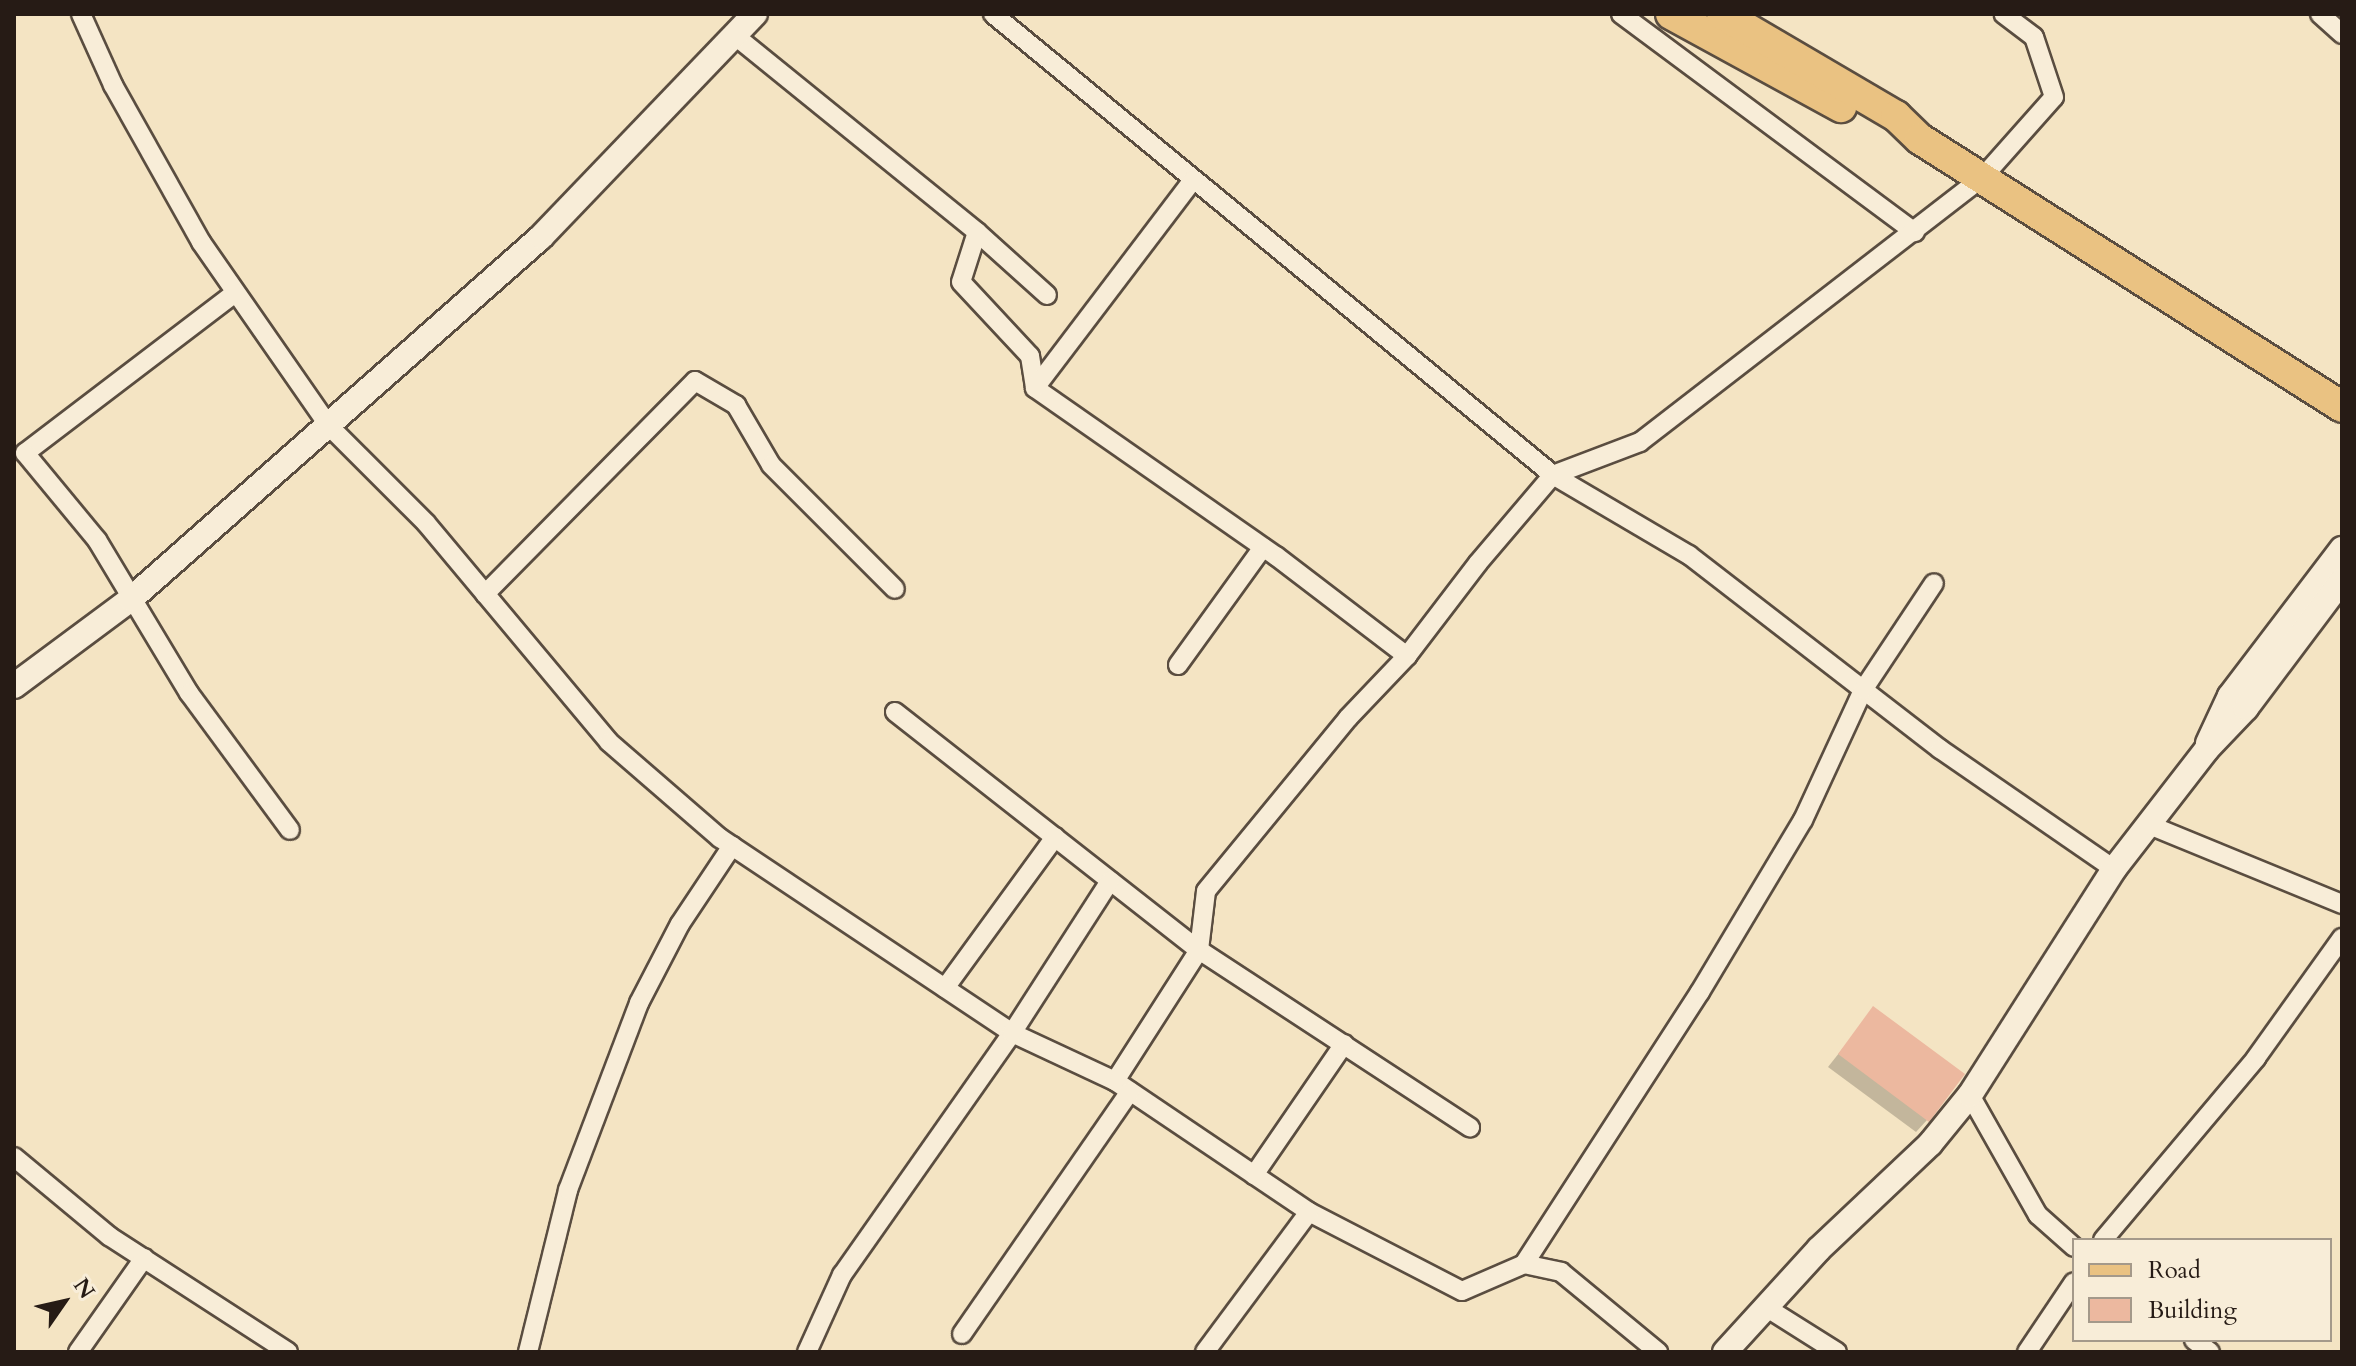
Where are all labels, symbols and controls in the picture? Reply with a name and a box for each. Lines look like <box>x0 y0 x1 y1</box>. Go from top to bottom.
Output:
legend <box>2072 1238 2332 1342</box>
text: Road <box>2148 1254 2201 1287</box>
north arrow <box>24 1262 104 1342</box>
text: N <box>66 1272 102 1305</box>
text: Building <box>2148 1294 2237 1327</box>

